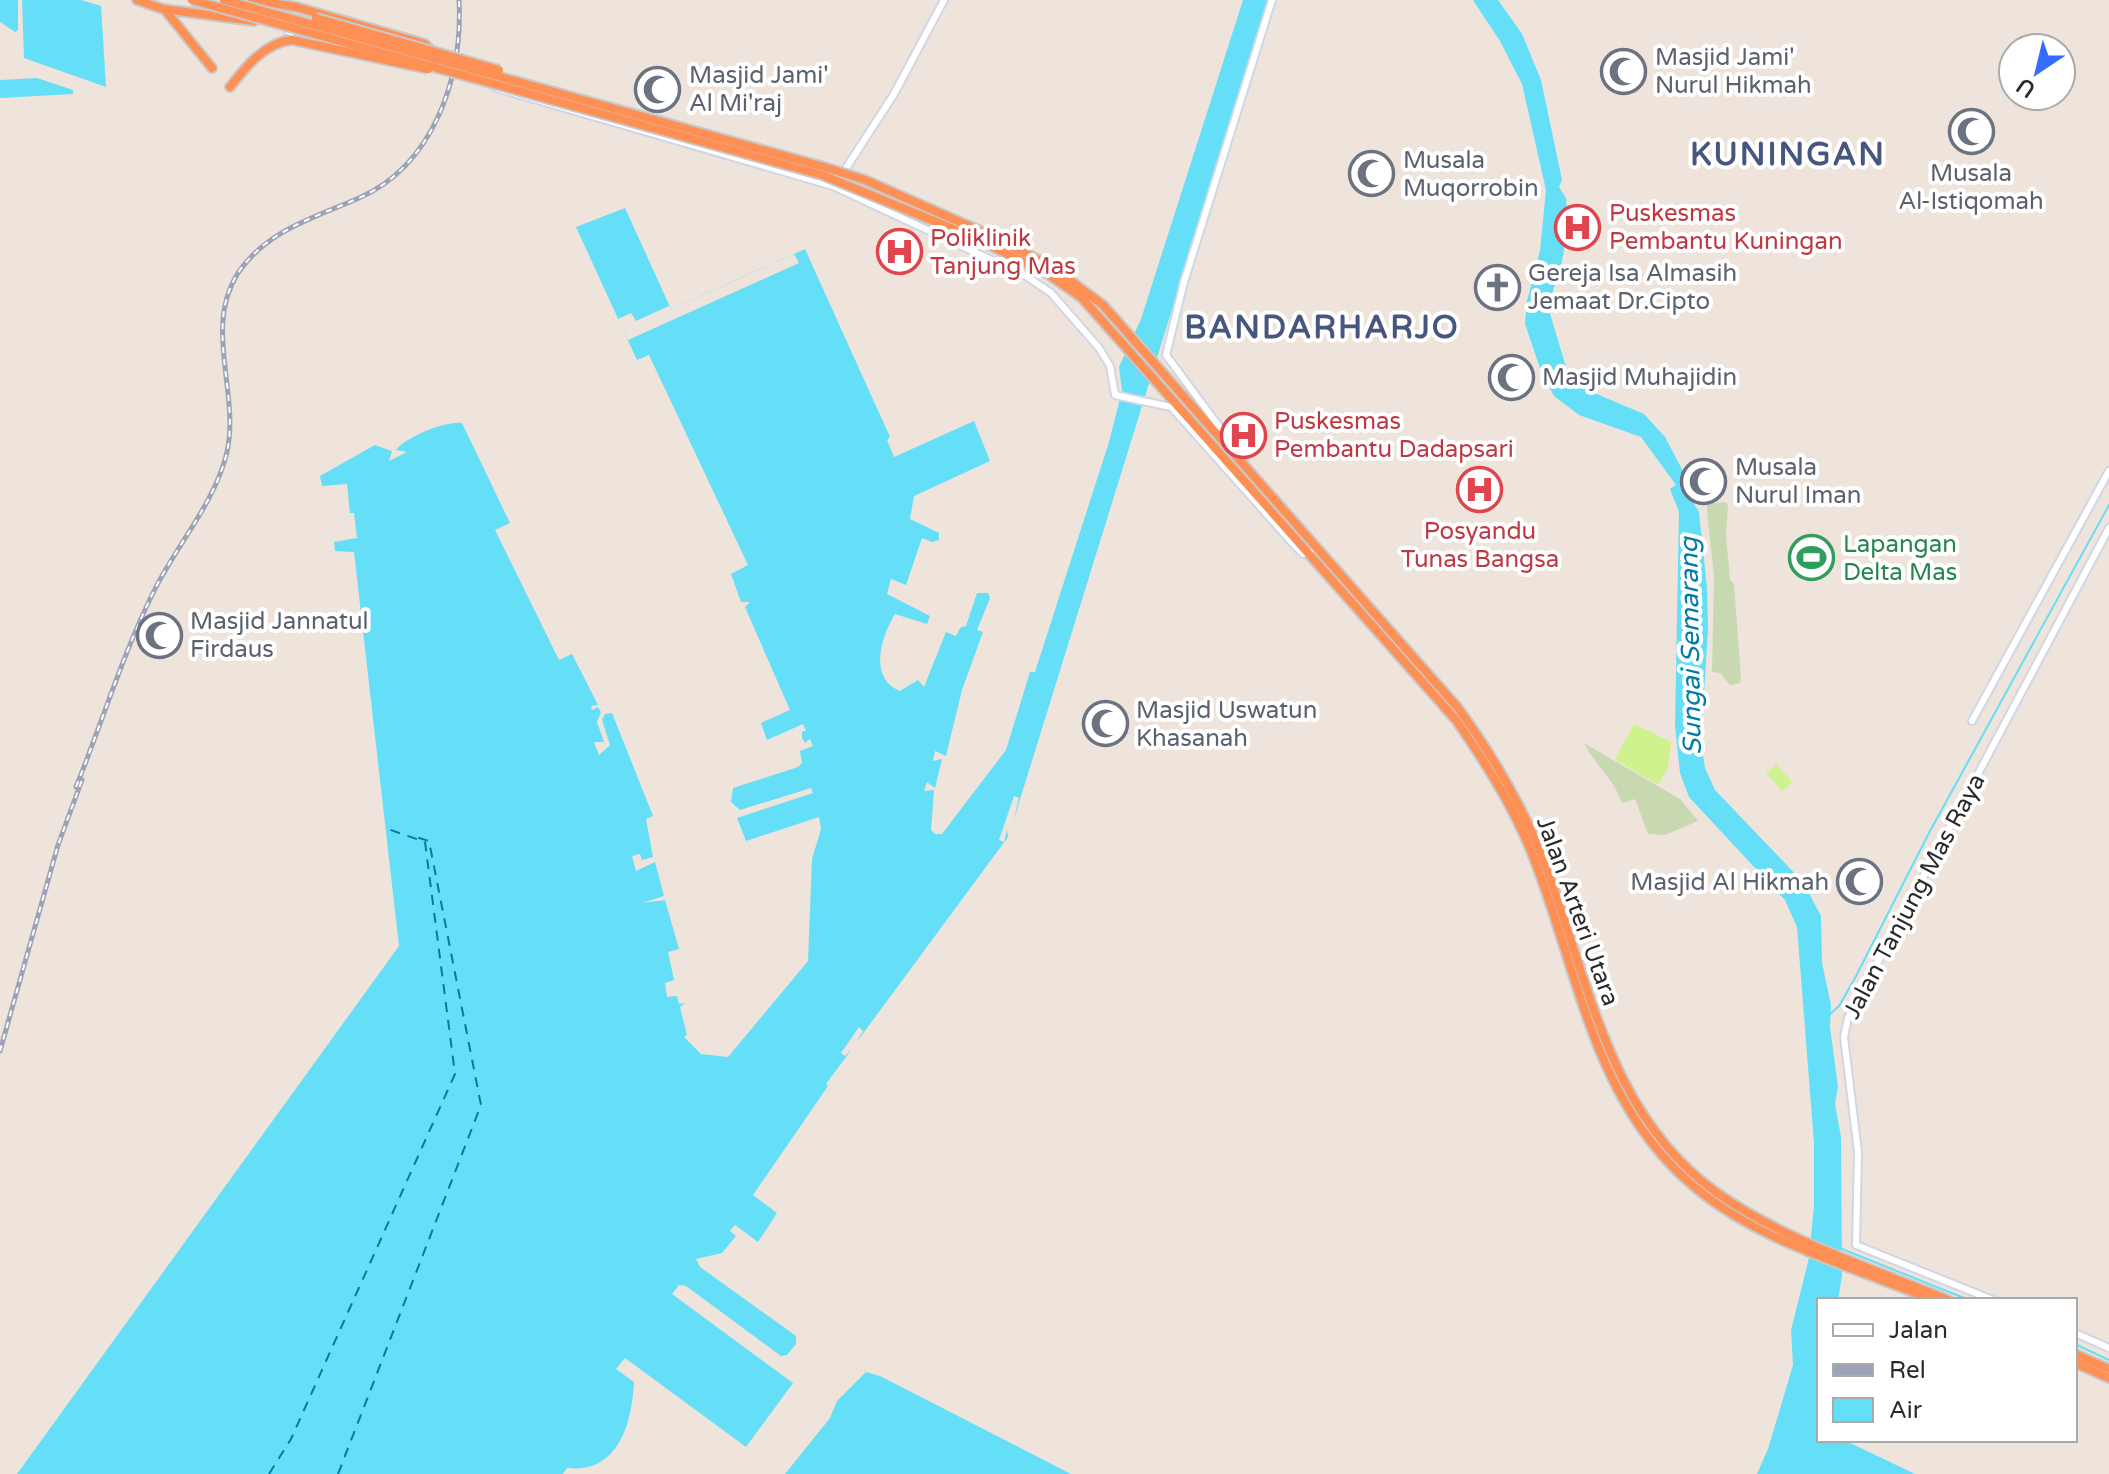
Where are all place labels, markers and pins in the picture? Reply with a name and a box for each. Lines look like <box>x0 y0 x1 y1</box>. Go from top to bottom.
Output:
place label: Masjid Jami' Nurul Hikmah <box>1655 43 1812 100</box>
mosque icon: Masjid Jami' Nurul Hikmah <box>1600 47 1648 95</box>
place label: Masjid Jami' Al Mi'raj <box>689 61 829 118</box>
mosque icon: Masjid Jami' Al Mi'raj <box>634 65 682 113</box>
mosque icon: Musala Al-Istiqomah <box>1947 107 1995 155</box>
place label: Musala Muqorrobin <box>1403 146 1539 203</box>
mosque icon: Musala Muqorrobin <box>1348 150 1396 198</box>
place label: Musala Al-Istiqomah <box>1898 159 2044 216</box>
place label: Puskesmas Pembantu Kuningan <box>1609 199 1843 256</box>
hospital icon: Puskesmas Pembantu Kuningan <box>1554 203 1602 251</box>
place label: Poliklinik Tanjung Mas <box>930 224 1076 281</box>
hospital icon: Poliklinik Tanjung Mas <box>875 228 923 276</box>
place label: Gereja Isa Almasih Jemaat Dr.Cipto <box>1528 259 1737 316</box>
church icon: Gereja Isa Almasih Jemaat Dr.Cipto <box>1473 263 1521 311</box>
mosque icon: Masjid Muhajidin <box>1487 353 1535 401</box>
place label: Masjid Muhajidin <box>1542 363 1737 392</box>
place label: Puskesmas Pembantu Dadapsari <box>1274 407 1514 464</box>
hospital icon: Puskesmas Pembantu Dadapsari <box>1219 411 1267 459</box>
place label: Musala Nurul Iman <box>1735 453 1861 510</box>
mosque icon: Musala Nurul Iman <box>1680 457 1728 505</box>
hospital icon: Posyandu Tunas Bangsa <box>1456 465 1504 513</box>
place label: Posyandu Tunas Bangsa <box>1401 517 1559 574</box>
place label: Lapangan Delta Mas <box>1843 530 1957 587</box>
sports icon: Lapangan Delta Mas <box>1788 534 1836 582</box>
place label: Masjid Jannatul Firdaus <box>190 607 369 664</box>
mosque icon: Masjid Jannatul Firdaus <box>135 611 183 659</box>
place label: Masjid Uswatun Khasanah <box>1136 696 1317 753</box>
mosque icon: Masjid Uswatun Khasanah <box>1081 700 1129 748</box>
mosque icon: Masjid Al Hikmah <box>1836 858 1884 906</box>
place label: Masjid Al Hikmah <box>1630 868 1829 897</box>

